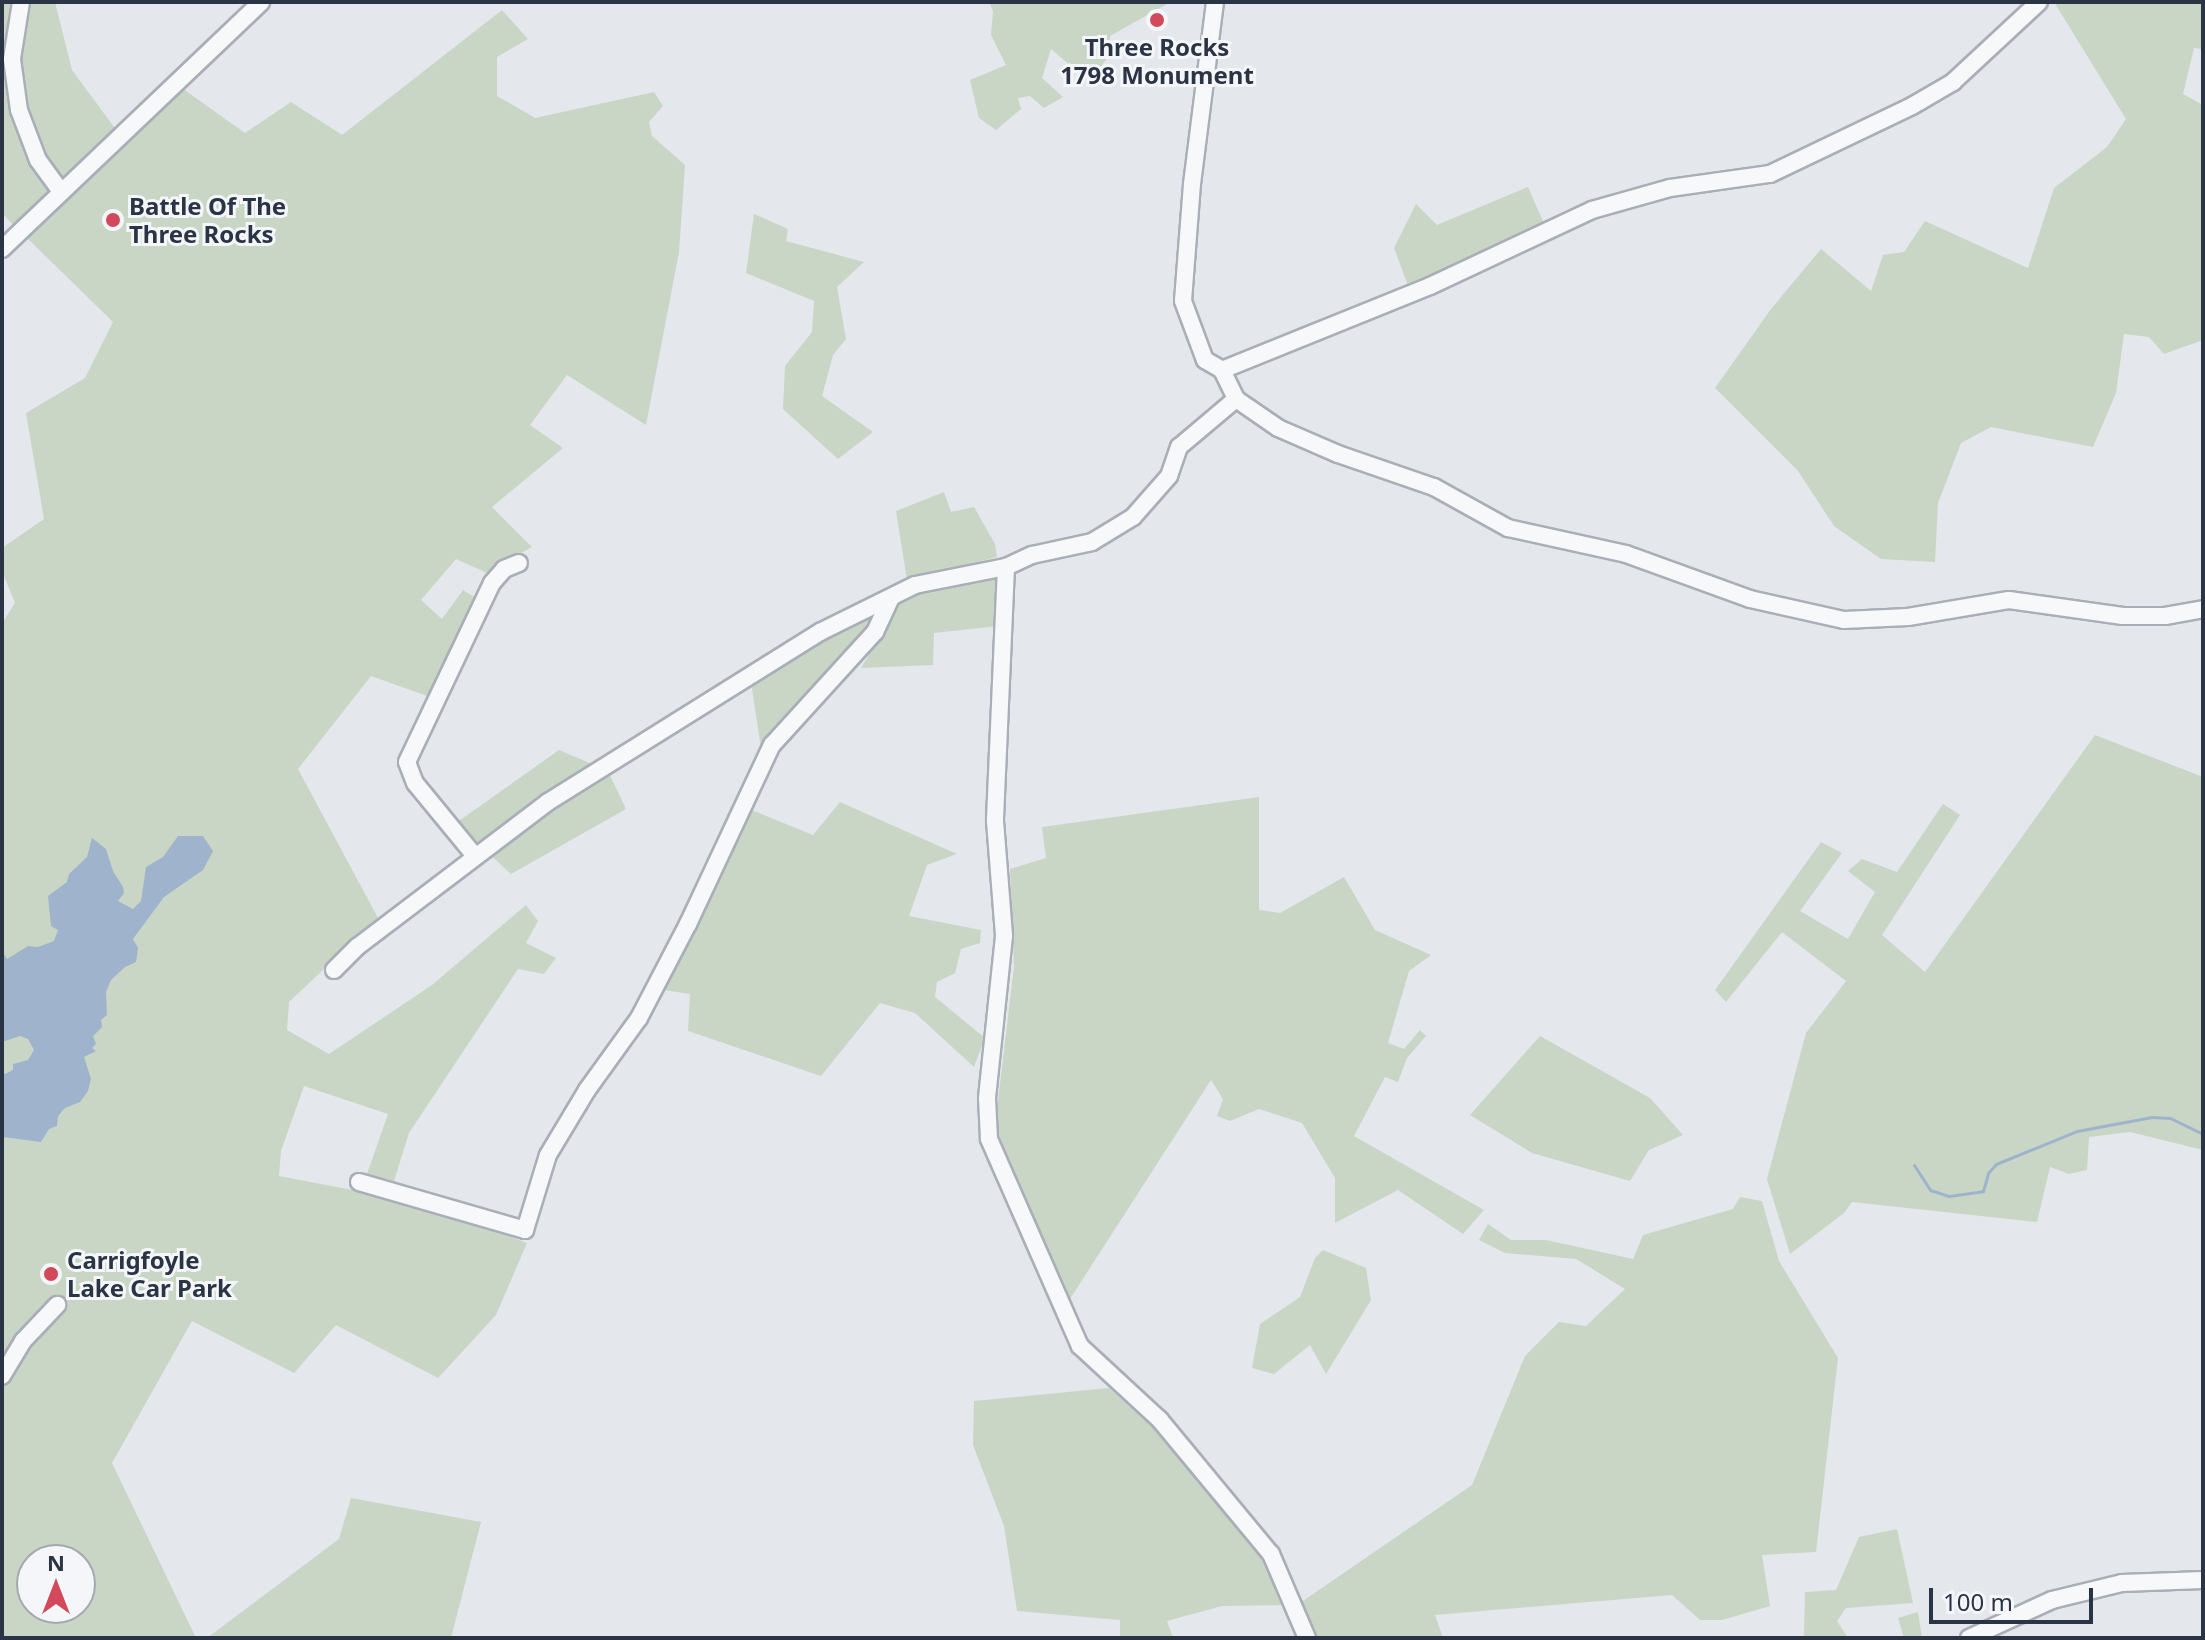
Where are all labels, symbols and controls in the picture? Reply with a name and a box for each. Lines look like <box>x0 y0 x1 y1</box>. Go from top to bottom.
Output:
marker: Three Rocks 1798 Monument <box>1148 11 1166 29</box>
place label: Three Rocks 1798 Monument <box>1060 33 1254 89</box>
place label: Battle Of The Three Rocks <box>129 192 286 248</box>
marker: Battle Of The Three Rocks <box>104 211 122 229</box>
place label: Carrigfoyle Lake Car Park <box>67 1246 232 1302</box>
marker: Carrigfoyle Lake Car Park <box>42 1265 60 1283</box>
north arrow <box>16 1544 96 1624</box>
text: N <box>47 1547 65 1577</box>
scale bar <box>1933 1572 2097 1622</box>
text: 100 m <box>1943 1585 2013 1618</box>

